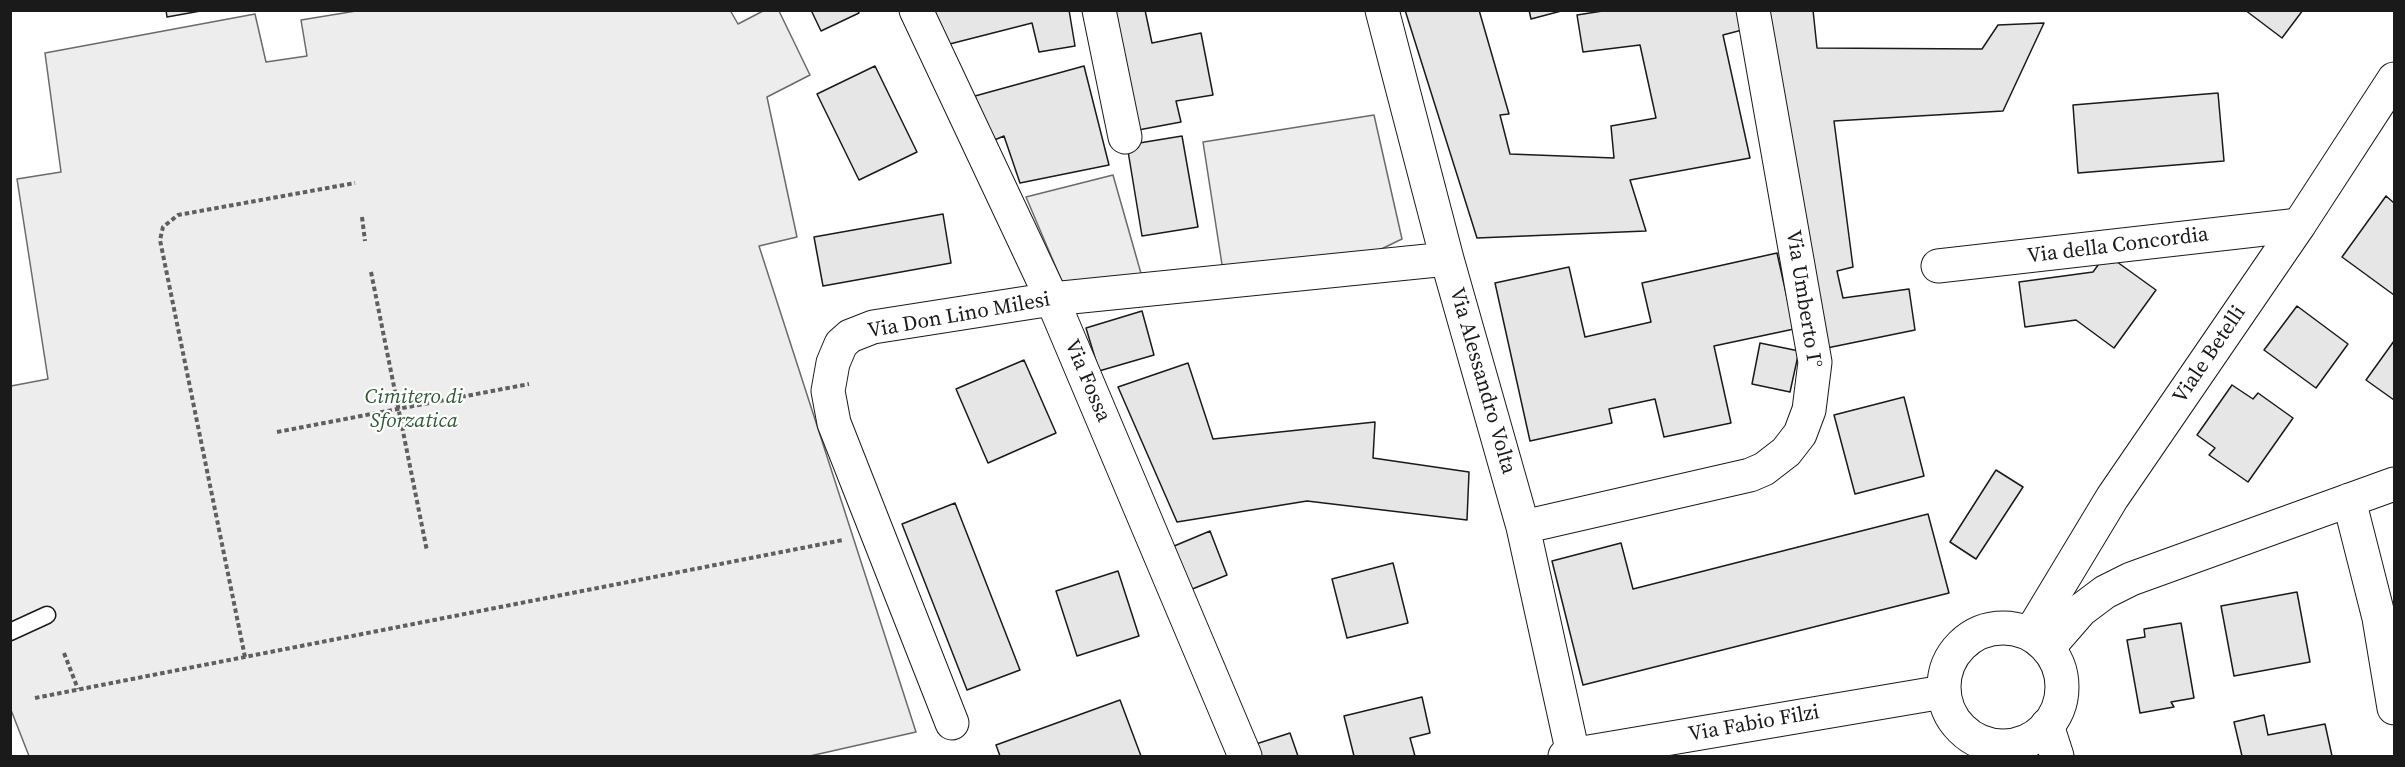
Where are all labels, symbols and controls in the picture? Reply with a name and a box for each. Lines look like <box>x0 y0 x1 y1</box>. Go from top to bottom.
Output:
street label: Via della Concordia <box>2026 222 2210 270</box>
street label: Via Umberto I° <box>1780 228 1826 370</box>
street label: Via Alessandro Volta <box>1443 285 1521 477</box>
street label: Via Don Lino Milesi <box>866 288 1052 344</box>
street label: Viale Betelli <box>2168 301 2252 409</box>
street label: Via Fossa <box>1058 336 1116 426</box>
park label: Cimitero di Sforzatica <box>365 385 463 435</box>
street label: Via Fabio Filzi <box>1687 700 1821 748</box>

